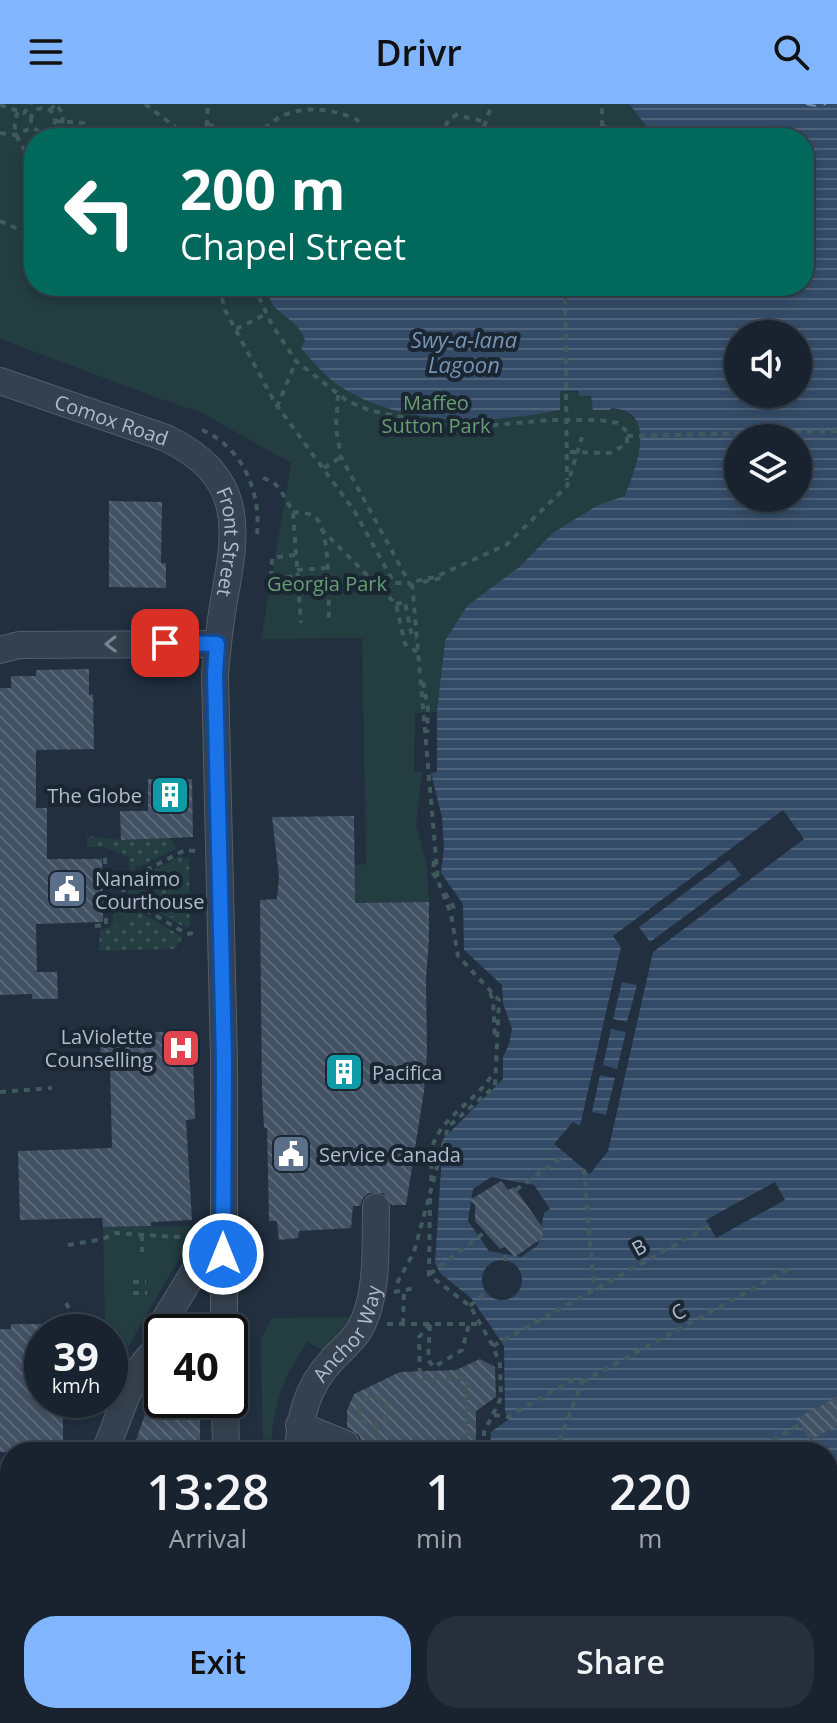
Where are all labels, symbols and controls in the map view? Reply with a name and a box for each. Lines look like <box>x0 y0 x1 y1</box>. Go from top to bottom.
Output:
text: Drivr <box>375 28 462 77</box>
icon: menu <box>24 30 68 74</box>
icon: search <box>769 30 813 74</box>
text: 200 m <box>180 150 346 226</box>
icon: left <box>48 160 152 264</box>
text: Chapel Street <box>180 222 406 271</box>
map controls <box>724 320 812 512</box>
button: sound <box>724 320 812 408</box>
water label: Swy-a-lana Lagoon <box>411 324 517 379</box>
street label: Comox Road <box>51 387 172 451</box>
park label: Maffeo Sutton Park <box>382 389 491 439</box>
button: layers <box>724 424 812 512</box>
street label: Front Street <box>211 482 246 599</box>
park label: Georgia Park <box>267 570 387 597</box>
pin <box>131 609 199 677</box>
icon: arrive <box>143 621 187 665</box>
one-way arrow <box>104 635 117 653</box>
building icon: The Globe <box>149 774 191 816</box>
place label: The Globe <box>47 782 142 809</box>
place label: Nanaimo Courthouse <box>95 865 205 915</box>
public building icon: Nanaimo Courthouse <box>46 868 88 910</box>
place label: LaViolette Counselling <box>45 1023 153 1073</box>
hospital icon: LaViolette Counselling <box>160 1027 202 1069</box>
building icon: Pacifica <box>323 1051 365 1093</box>
place label: Pacifica <box>372 1059 442 1086</box>
public building icon: Service Canada <box>270 1133 312 1175</box>
place label: Service Canada <box>319 1141 461 1168</box>
position arrow <box>181 1212 265 1296</box>
street label: B <box>627 1232 651 1262</box>
street label: Anchor Way <box>306 1282 387 1387</box>
street label: C <box>666 1297 690 1327</box>
speed limit sign: 40 <box>144 1314 248 1418</box>
text: 39 <box>53 1328 99 1383</box>
text: km/h <box>52 1372 100 1399</box>
text: 13:28 <box>147 1459 269 1524</box>
text: 1 <box>426 1459 453 1524</box>
text: 220 <box>609 1459 691 1524</box>
text: Arrival <box>169 1520 247 1556</box>
text: min <box>416 1520 463 1556</box>
text: m <box>638 1520 662 1556</box>
button: Exit <box>24 1616 411 1708</box>
button: Share <box>427 1616 814 1708</box>

